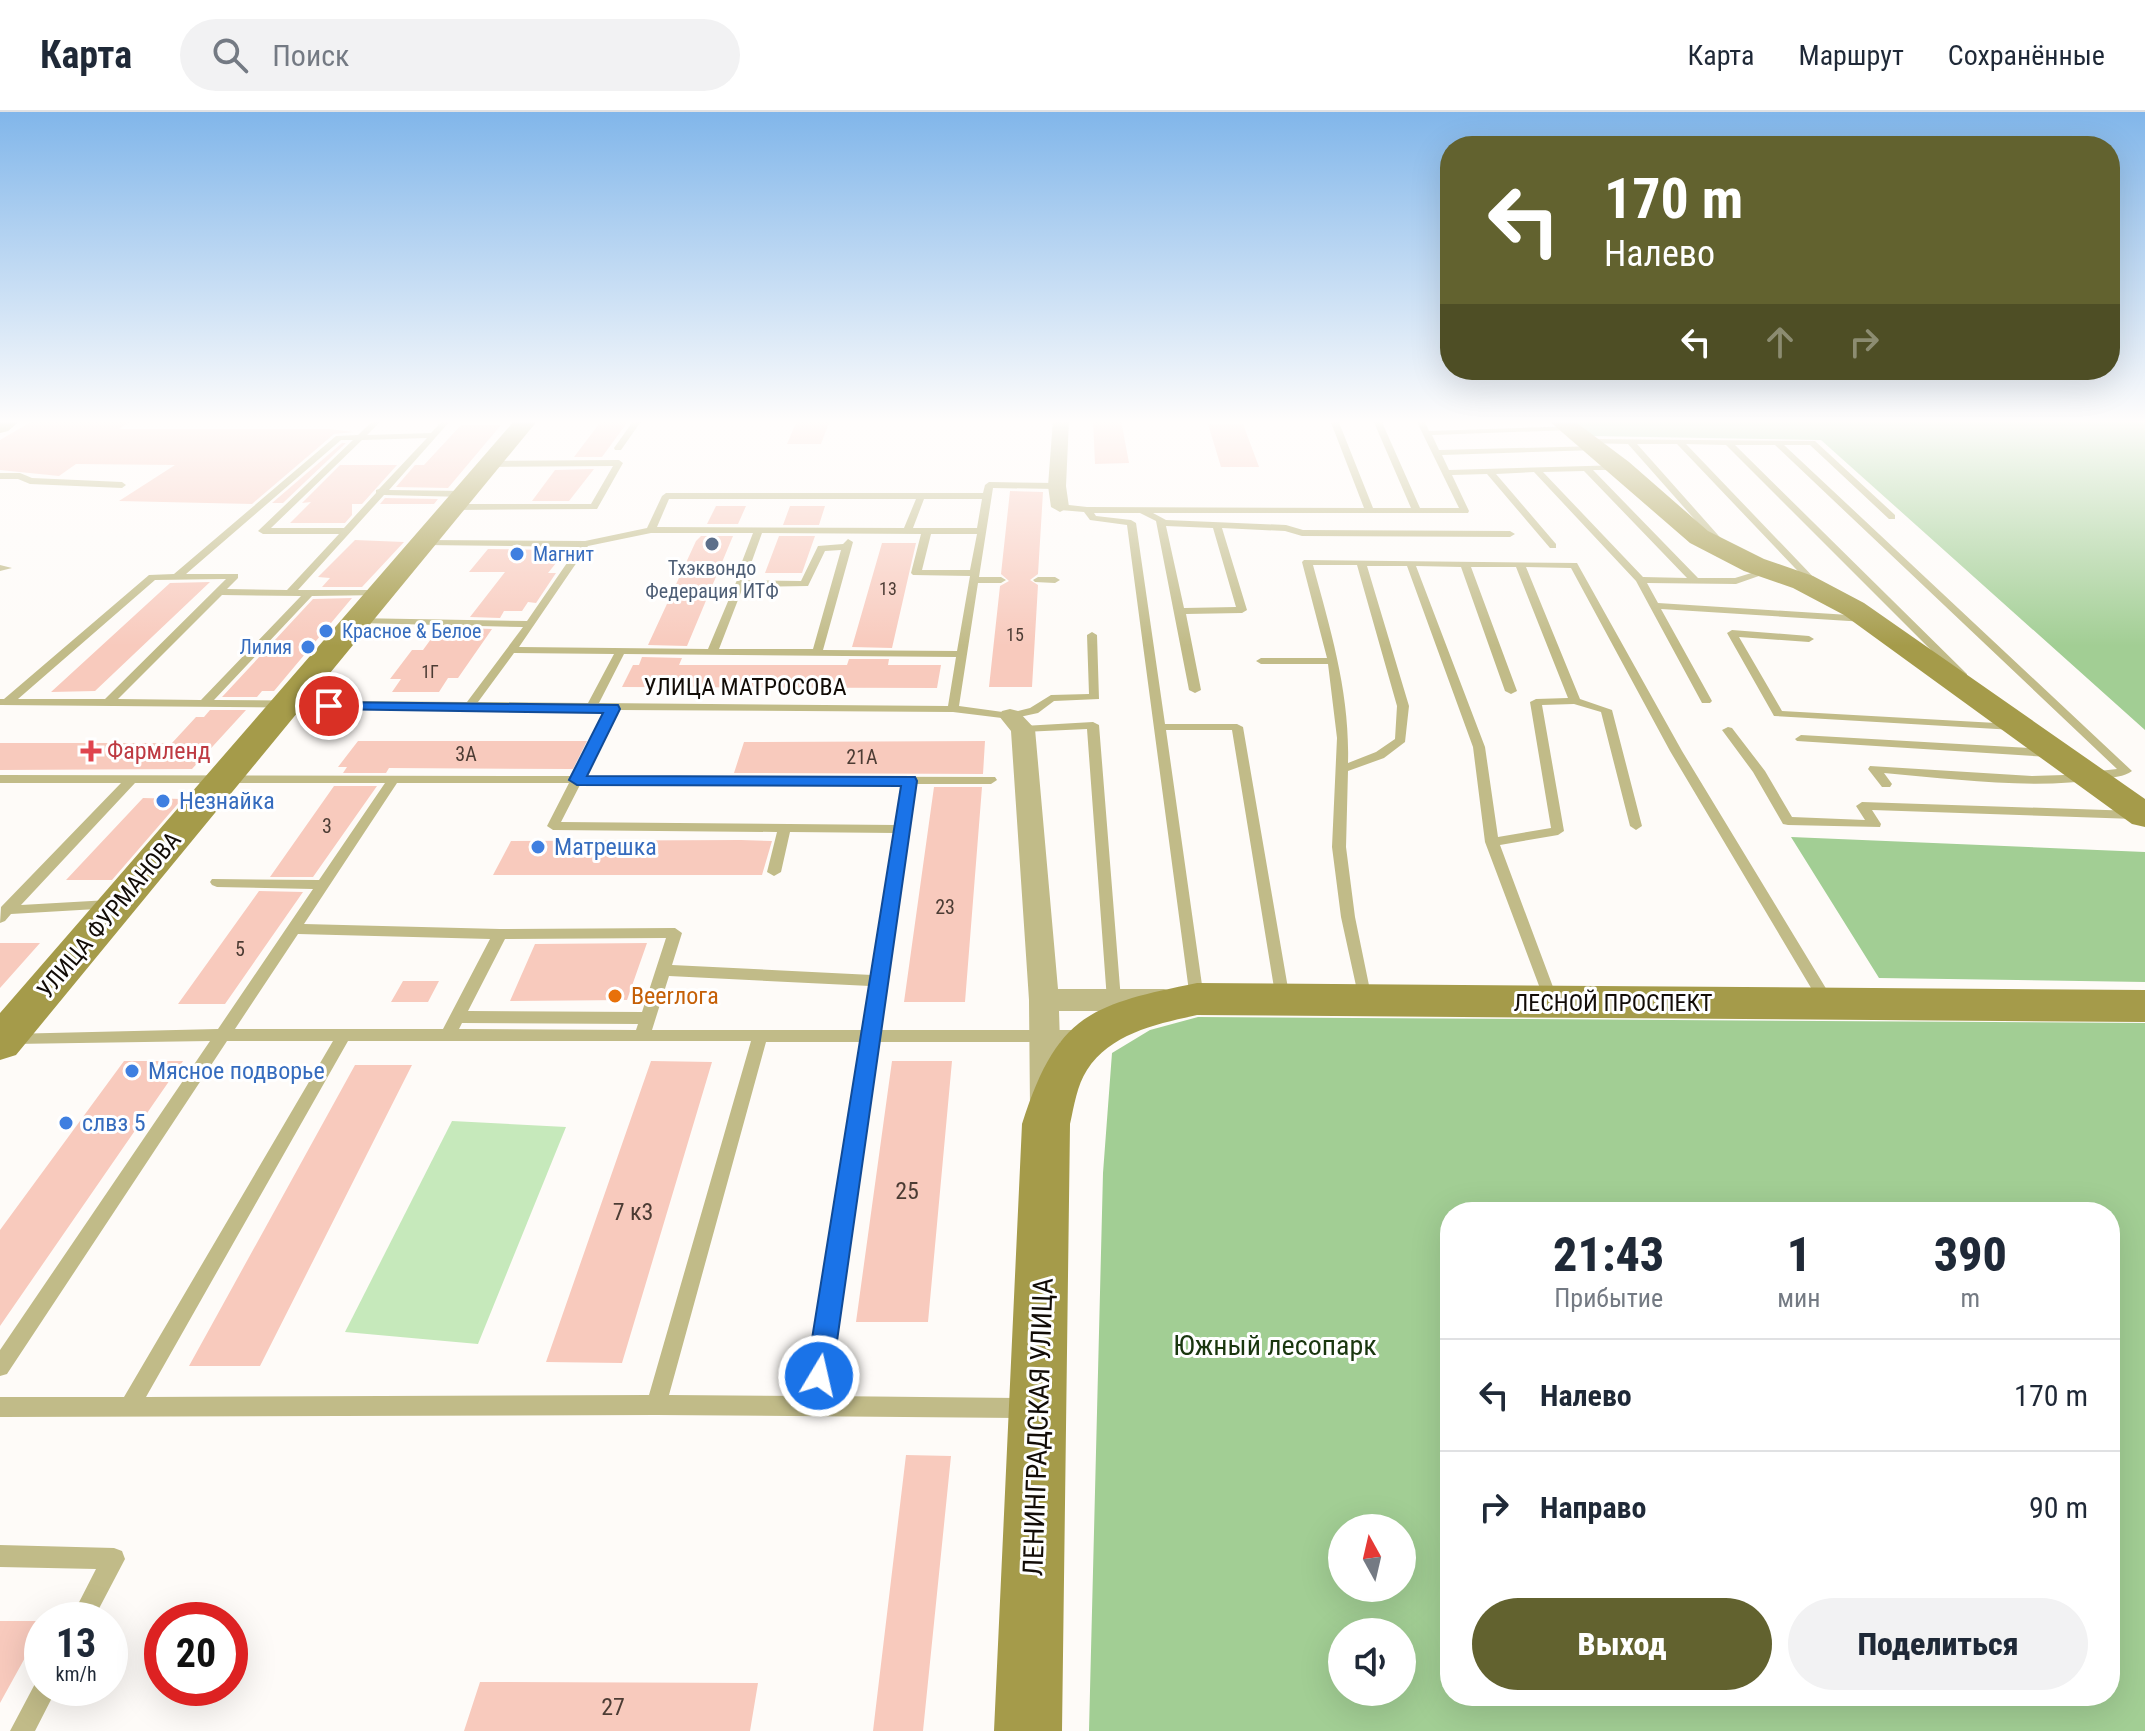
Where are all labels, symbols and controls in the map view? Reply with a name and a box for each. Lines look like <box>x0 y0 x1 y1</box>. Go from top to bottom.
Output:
search box <box>180 19 740 91</box>
text: Карта <box>40 33 132 77</box>
icon: search <box>208 33 252 77</box>
text: Поиск <box>272 38 349 73</box>
text: Карта <box>1688 39 1754 72</box>
text: Маршрут <box>1798 39 1904 72</box>
text: Сохранённые <box>1948 39 2105 72</box>
text: 170 m <box>1604 166 1743 232</box>
icon: left <box>1472 168 1576 272</box>
text: Налево <box>1604 233 1715 275</box>
icon: left <box>1674 320 1718 364</box>
icon: ahead <box>1758 320 1802 364</box>
icon: right <box>1842 320 1886 364</box>
marker: Тхэквондо Федерация ИТФ <box>703 535 721 553</box>
place label: Магнит <box>533 542 594 566</box>
marker: Магнит <box>508 545 526 563</box>
place label: Тхэквондо Федерация ИТФ <box>645 556 779 603</box>
house number: 13 <box>879 578 897 599</box>
place label: Красное & Белое <box>342 619 481 643</box>
marker: Красное & Белое <box>317 622 335 640</box>
house number: 15 <box>1006 624 1024 645</box>
place label: Лилия <box>239 635 292 659</box>
marker: Лилия <box>299 638 317 656</box>
house number: 1Г <box>421 661 439 682</box>
pin <box>295 672 363 740</box>
street label: УЛИЦА МАТРОСОВА <box>644 673 847 701</box>
icon: arrive <box>307 684 351 728</box>
place label: Фармленд <box>107 737 211 765</box>
marker: Фармленд <box>82 742 100 760</box>
house number: 3А <box>455 742 477 766</box>
house number: 21А <box>846 745 878 769</box>
place label: Незнайка <box>179 787 275 815</box>
marker: Незнайка <box>154 792 172 810</box>
house number: 3 <box>322 814 332 838</box>
street label: УЛИЦА ФУРМАНОВА <box>31 826 187 1004</box>
place label: Матрешка <box>554 833 657 861</box>
marker: Матрешка <box>529 838 547 856</box>
house number: 23 <box>935 895 955 919</box>
house number: 5 <box>235 937 245 961</box>
place label: Beerлога <box>631 982 719 1010</box>
marker: Beerлога <box>606 987 624 1005</box>
street label: ЛЕСНОЙ ПРОСПЕКТ <box>1514 989 1713 1017</box>
place label: Мясное подворье <box>148 1057 325 1085</box>
marker: Мясное подворье <box>123 1062 141 1080</box>
place label: слвз 5 <box>82 1109 146 1137</box>
marker: слвз 5 <box>57 1114 75 1132</box>
house number: 25 <box>895 1177 919 1205</box>
house number: 7 к3 <box>613 1198 653 1226</box>
text: 21:43 <box>1553 1226 1664 1283</box>
text: 1 <box>1787 1226 1811 1283</box>
text: 390 <box>1934 1226 2007 1283</box>
street label: ЛЕНИНГРАДСКАЯ УЛИЦА <box>1016 1277 1060 1577</box>
text: Прибытие <box>1554 1283 1663 1313</box>
text: мин <box>1777 1283 1821 1313</box>
text: m <box>1961 1283 1980 1313</box>
park label: Южный лесопарк <box>1173 1329 1377 1362</box>
position arrow <box>777 1334 861 1418</box>
icon: left <box>1472 1373 1516 1417</box>
text: Налево <box>1540 1378 1632 1413</box>
text: 170 m <box>2014 1378 2088 1413</box>
icon: right <box>1472 1485 1516 1529</box>
text: Направо <box>1540 1490 1646 1525</box>
text: 90 m <box>2029 1490 2088 1525</box>
north arrow <box>1328 1514 1416 1602</box>
map controls <box>1328 1514 1416 1706</box>
button: Выход <box>1472 1598 1772 1690</box>
button: Поделиться <box>1788 1598 2088 1690</box>
speed limit sign: 20 <box>144 1602 248 1706</box>
button: sound <box>1328 1618 1416 1706</box>
text: 13 <box>56 1620 96 1667</box>
text: km/h <box>55 1662 97 1686</box>
house number: 27 <box>601 1693 625 1721</box>

